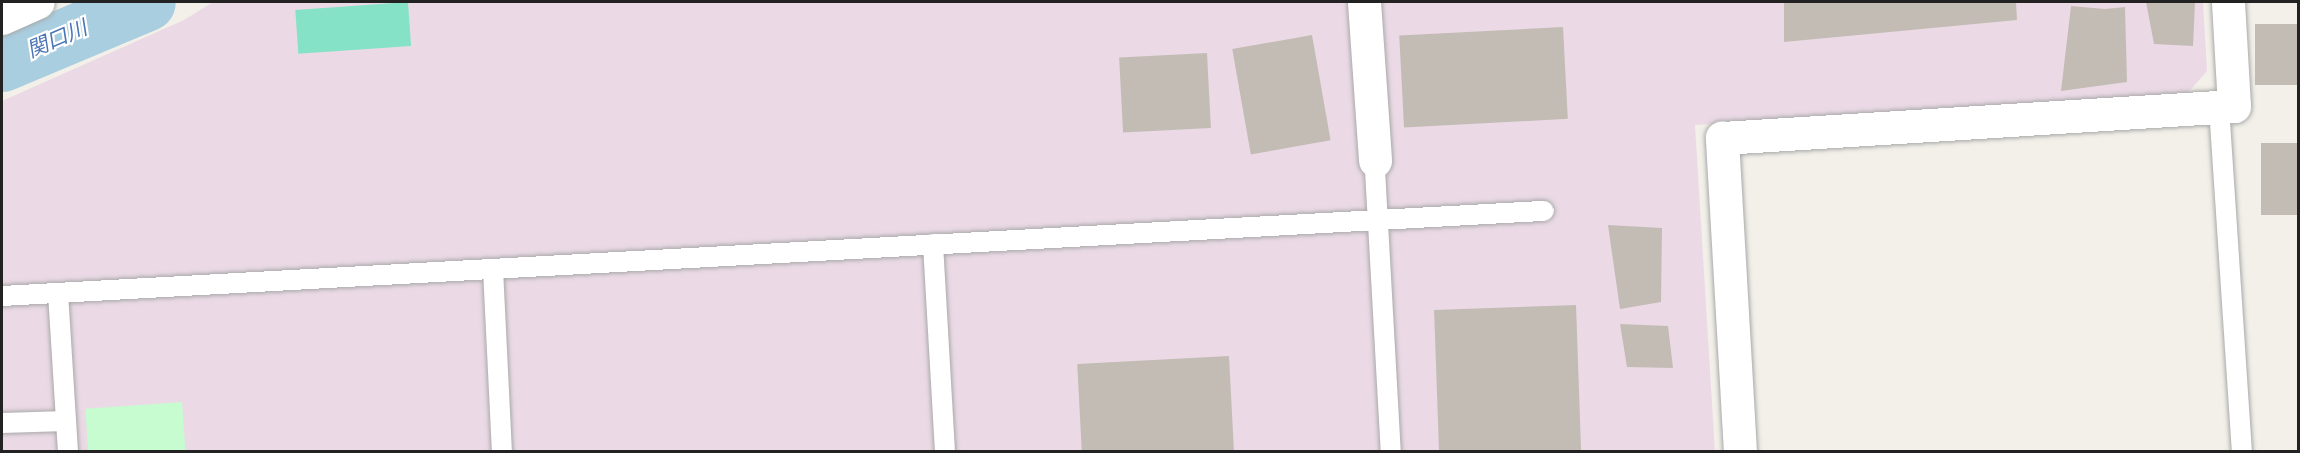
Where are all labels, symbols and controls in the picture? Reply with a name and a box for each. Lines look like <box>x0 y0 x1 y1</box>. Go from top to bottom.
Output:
water label: 関口川 <box>23 15 91 63</box>

